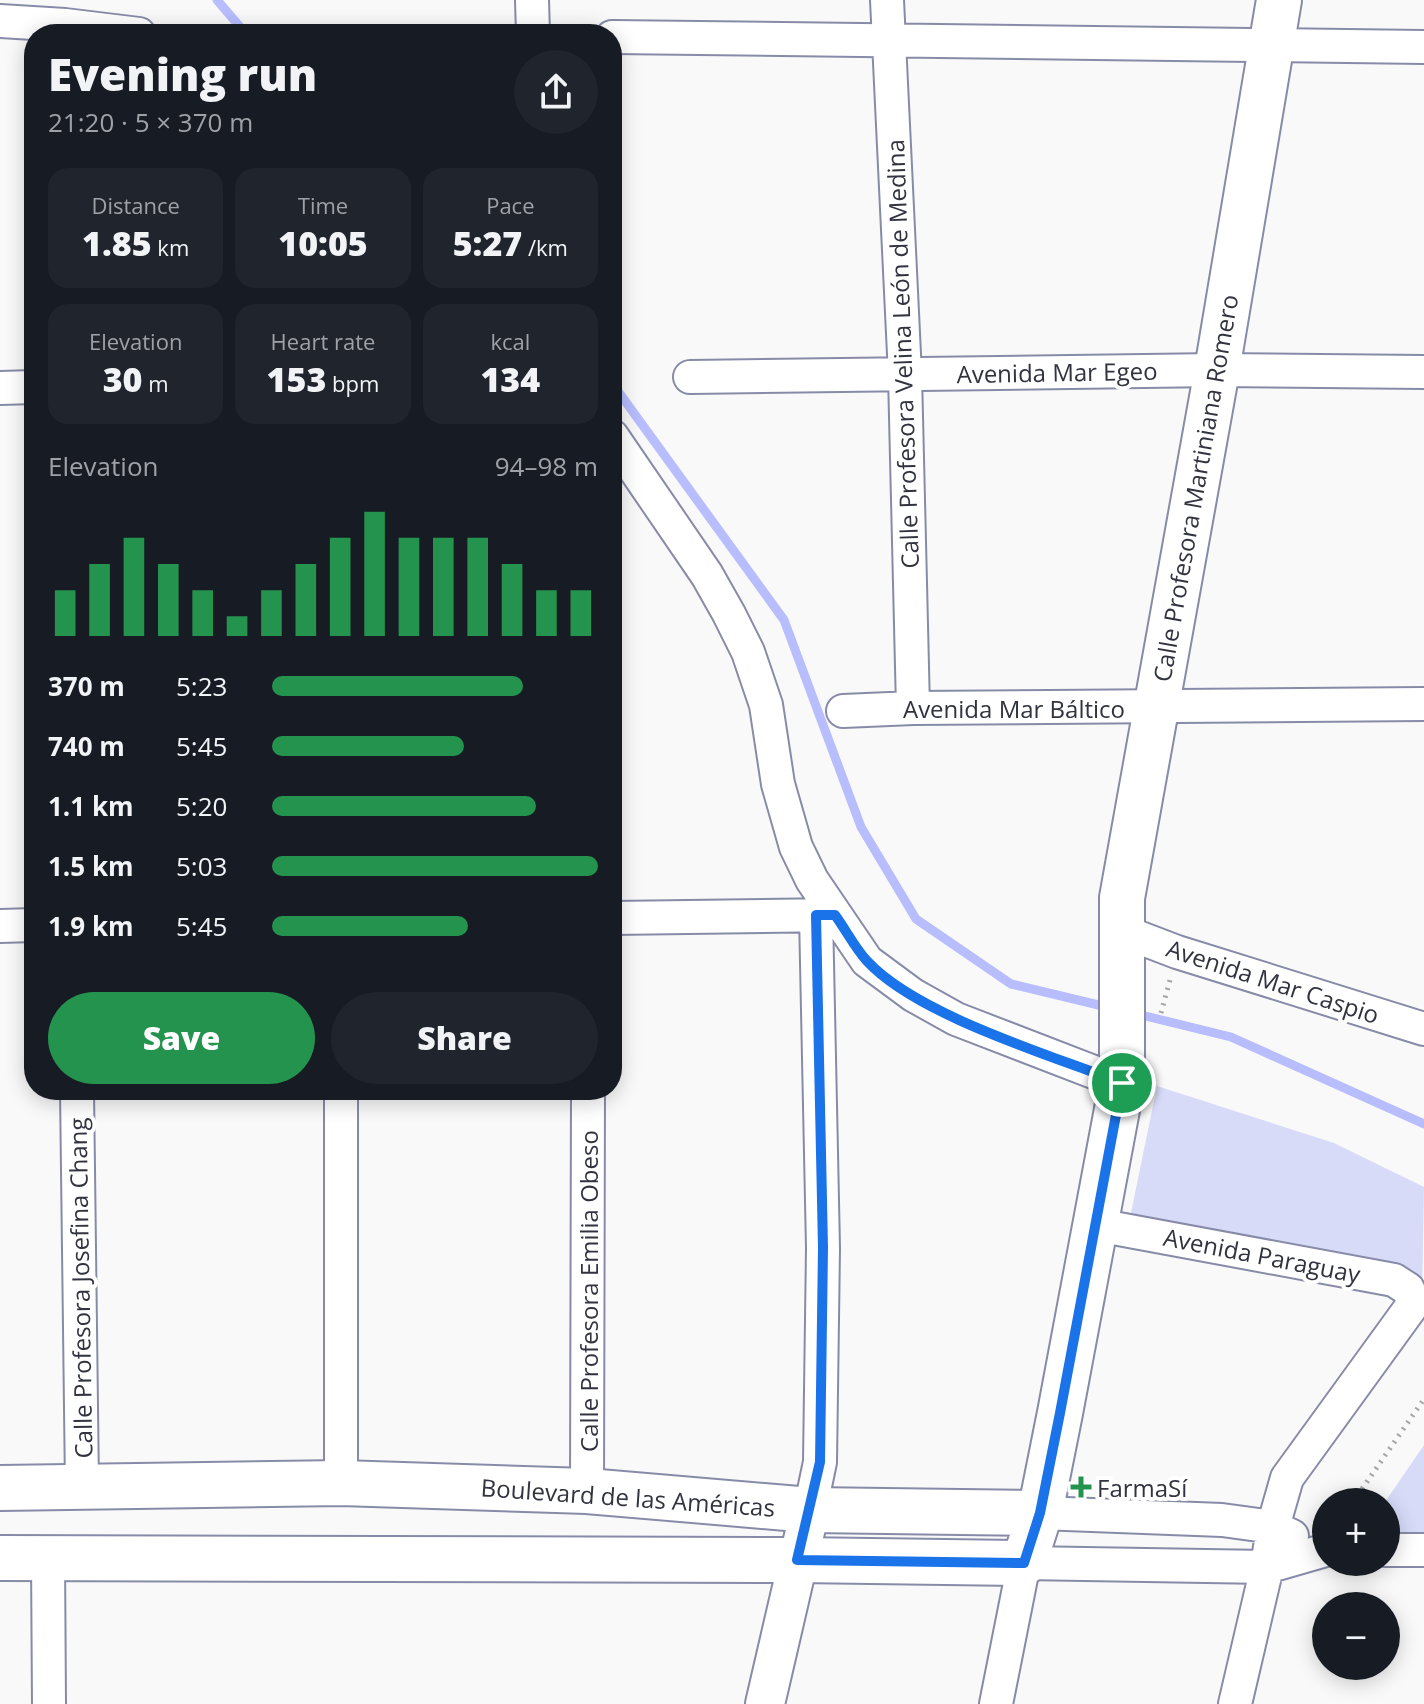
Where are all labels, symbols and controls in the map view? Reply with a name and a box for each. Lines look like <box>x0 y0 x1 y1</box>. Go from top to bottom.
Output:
text: Evening run <box>48 44 317 104</box>
button: share <box>514 50 598 134</box>
text: 21:20 · 5 × 370 m <box>48 104 253 140</box>
street label: Calle Profesora Velina León de Medina <box>878 139 926 569</box>
text: Distance <box>91 190 180 220</box>
text: Time <box>298 190 348 220</box>
text: Pace <box>486 190 535 220</box>
text: 1.85 <box>82 220 152 266</box>
text: 10:05 <box>278 220 368 266</box>
text: 5:27 <box>453 220 522 266</box>
text: km <box>152 232 189 262</box>
text: /km <box>522 232 568 262</box>
street label: Calle Profesora Martiniana Romero <box>1145 292 1245 684</box>
text: Elevation <box>89 326 182 356</box>
text: Heart rate <box>271 326 375 356</box>
text: kcal <box>490 326 530 356</box>
street label: Avenida Mar Egeo <box>956 354 1158 390</box>
text: 30 <box>103 356 143 402</box>
text: 153 <box>267 356 326 402</box>
text: 134 <box>480 356 540 402</box>
text: m <box>143 368 169 398</box>
text: bpm <box>326 368 379 398</box>
text: Elevation <box>48 448 158 484</box>
text: 94–98 m <box>495 448 598 484</box>
text: 370 m <box>48 668 125 704</box>
text: 5:23 <box>176 668 227 704</box>
street label: Avenida Mar Báltico <box>903 692 1125 725</box>
text: 740 m <box>48 728 125 764</box>
text: 5:45 <box>176 728 227 764</box>
text: 1.1 km <box>48 788 134 824</box>
text: 5:20 <box>176 788 227 824</box>
text: 1.5 km <box>48 848 134 884</box>
text: 5:03 <box>176 848 227 884</box>
text: 1.9 km <box>48 908 134 944</box>
text: 5:45 <box>176 908 227 944</box>
street label: Avenida Mar Caspio <box>1162 931 1384 1031</box>
button: Save <box>48 992 315 1084</box>
button: Share <box>331 992 598 1084</box>
pin <box>1088 1049 1156 1117</box>
icon: arrive <box>1100 1061 1144 1105</box>
street label: Calle Profesora Josefina Chang <box>61 1117 99 1459</box>
street label: Calle Profesora Emilia Obeso <box>572 1130 605 1452</box>
street label: Avenida Paraguay <box>1161 1220 1364 1290</box>
street label: Boulevard de las Américas <box>480 1470 776 1524</box>
place label: FarmaSí <box>1097 1471 1188 1504</box>
marker: FarmaSí <box>1072 1478 1090 1496</box>
map controls <box>1312 1488 1400 1680</box>
button: + <box>1312 1488 1400 1576</box>
button: − <box>1312 1592 1400 1680</box>

